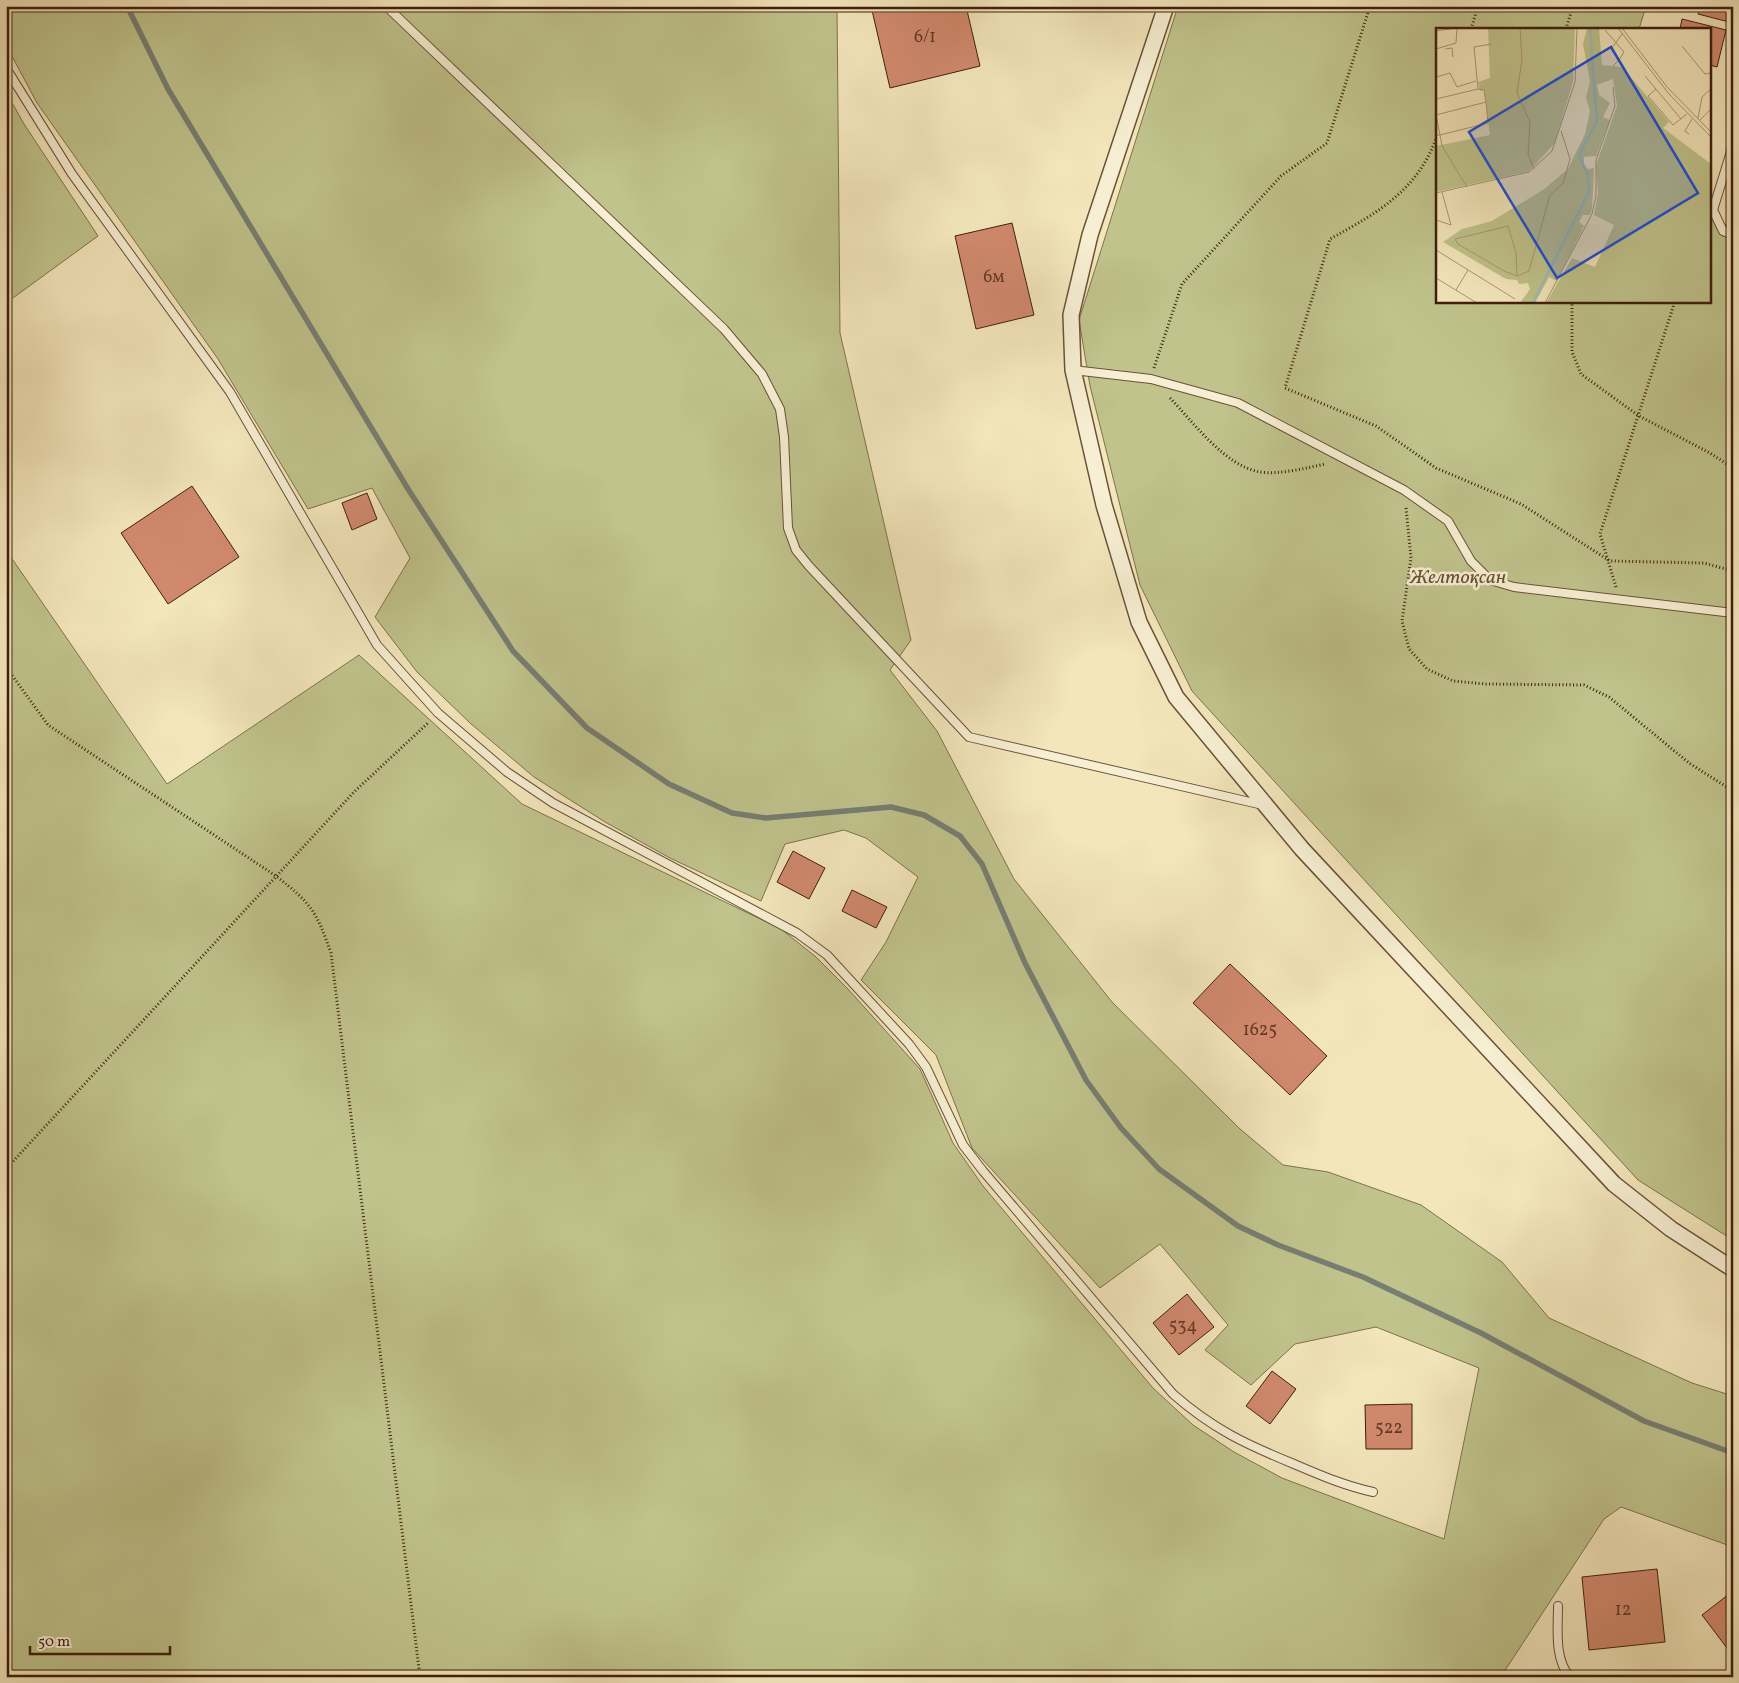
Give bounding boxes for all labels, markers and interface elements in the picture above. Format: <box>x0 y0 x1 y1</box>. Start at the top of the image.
house number: 6/1 <box>914 25 936 50</box>
inset map <box>1436 28 1712 302</box>
house number: 6м <box>983 265 1005 290</box>
park label: Желтоқсан <box>1409 564 1506 592</box>
house number: 1625 <box>1243 1018 1277 1043</box>
house number: 534 <box>1169 1314 1197 1339</box>
house number: 522 <box>1375 1416 1403 1441</box>
house number: 12 <box>1615 1598 1631 1623</box>
scale bar <box>30 1623 170 1655</box>
text: 50 m <box>38 1632 70 1653</box>

